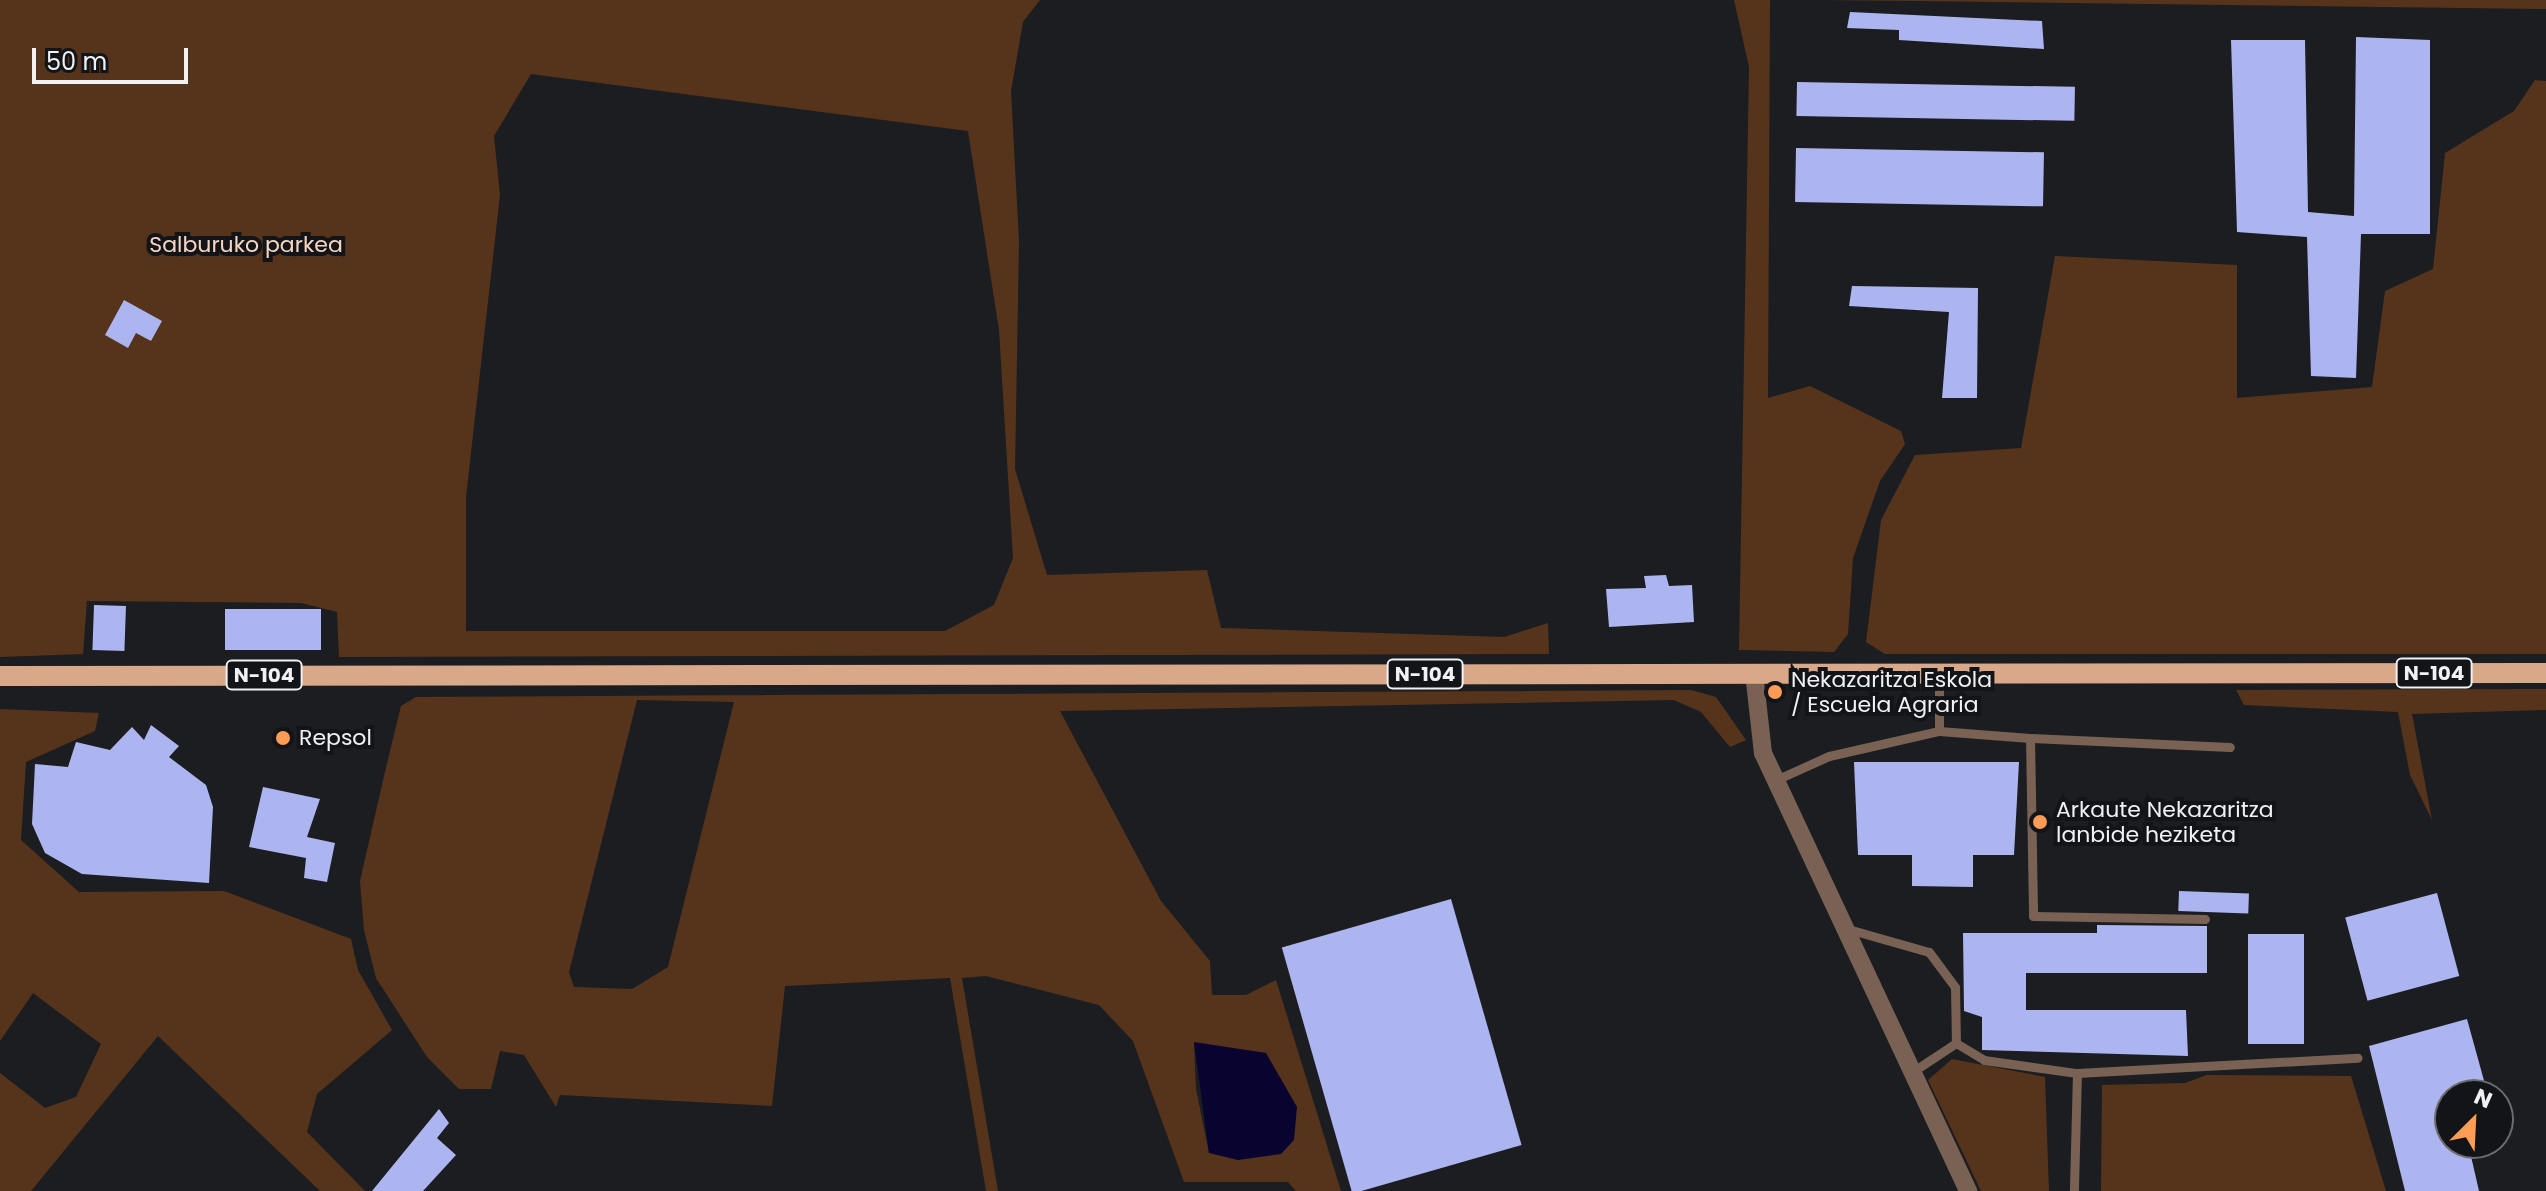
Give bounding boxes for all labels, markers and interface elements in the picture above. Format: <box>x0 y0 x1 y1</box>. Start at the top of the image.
scale bar <box>36 32 192 82</box>
text: 50 m <box>46 45 107 78</box>
park label: Salburuko parkea <box>149 232 343 258</box>
road number: N-104 <box>2394 657 2474 689</box>
road number: N-104 <box>1385 658 1465 690</box>
road number: N-104 <box>224 659 304 691</box>
place label: Nekazaritza Eskola / Escuela Agraria <box>1791 666 1992 718</box>
marker: Nekazaritza Eskola / Escuela Agraria <box>1766 683 1784 701</box>
place label: Repsol <box>299 725 372 751</box>
marker: Repsol <box>274 729 292 747</box>
place label: Arkaute Nekazaritza lanbide heziketa <box>2056 796 2274 848</box>
marker: Arkaute Nekazaritza lanbide heziketa <box>2031 813 2049 831</box>
north arrow <box>2434 1079 2514 1159</box>
text: N <box>2469 1081 2497 1116</box>

